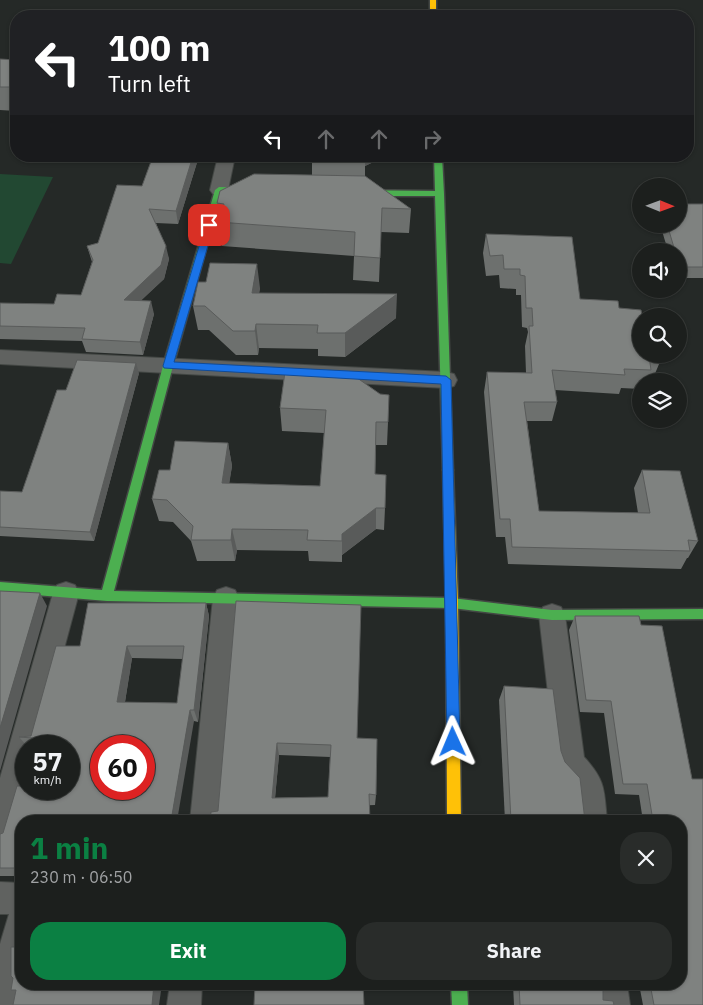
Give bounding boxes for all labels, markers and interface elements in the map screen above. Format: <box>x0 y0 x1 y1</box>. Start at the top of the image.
text: 100 m <box>108 25 211 71</box>
icon: left <box>25 30 90 95</box>
text: Turn left <box>108 69 191 98</box>
icon: left <box>259 125 287 153</box>
icon: ahead <box>312 125 340 153</box>
icon: ahead <box>365 125 393 153</box>
icon: right <box>418 125 446 153</box>
north arrow <box>632 178 688 232</box>
map controls <box>632 178 687 428</box>
pin <box>188 204 230 246</box>
icon: arrive <box>195 211 223 239</box>
button: sound <box>632 243 687 298</box>
button: search <box>632 308 687 363</box>
button: layers <box>632 373 687 428</box>
position arrow <box>426 715 478 767</box>
speed limit sign: 60 <box>90 735 155 800</box>
text: 57 <box>32 745 63 778</box>
text: km/h <box>33 772 62 787</box>
text: 1 min <box>30 828 108 867</box>
button: close <box>620 832 672 884</box>
text: 230 m · 06:50 <box>30 867 132 887</box>
button: Exit <box>30 922 346 980</box>
button: Share <box>356 922 672 980</box>

